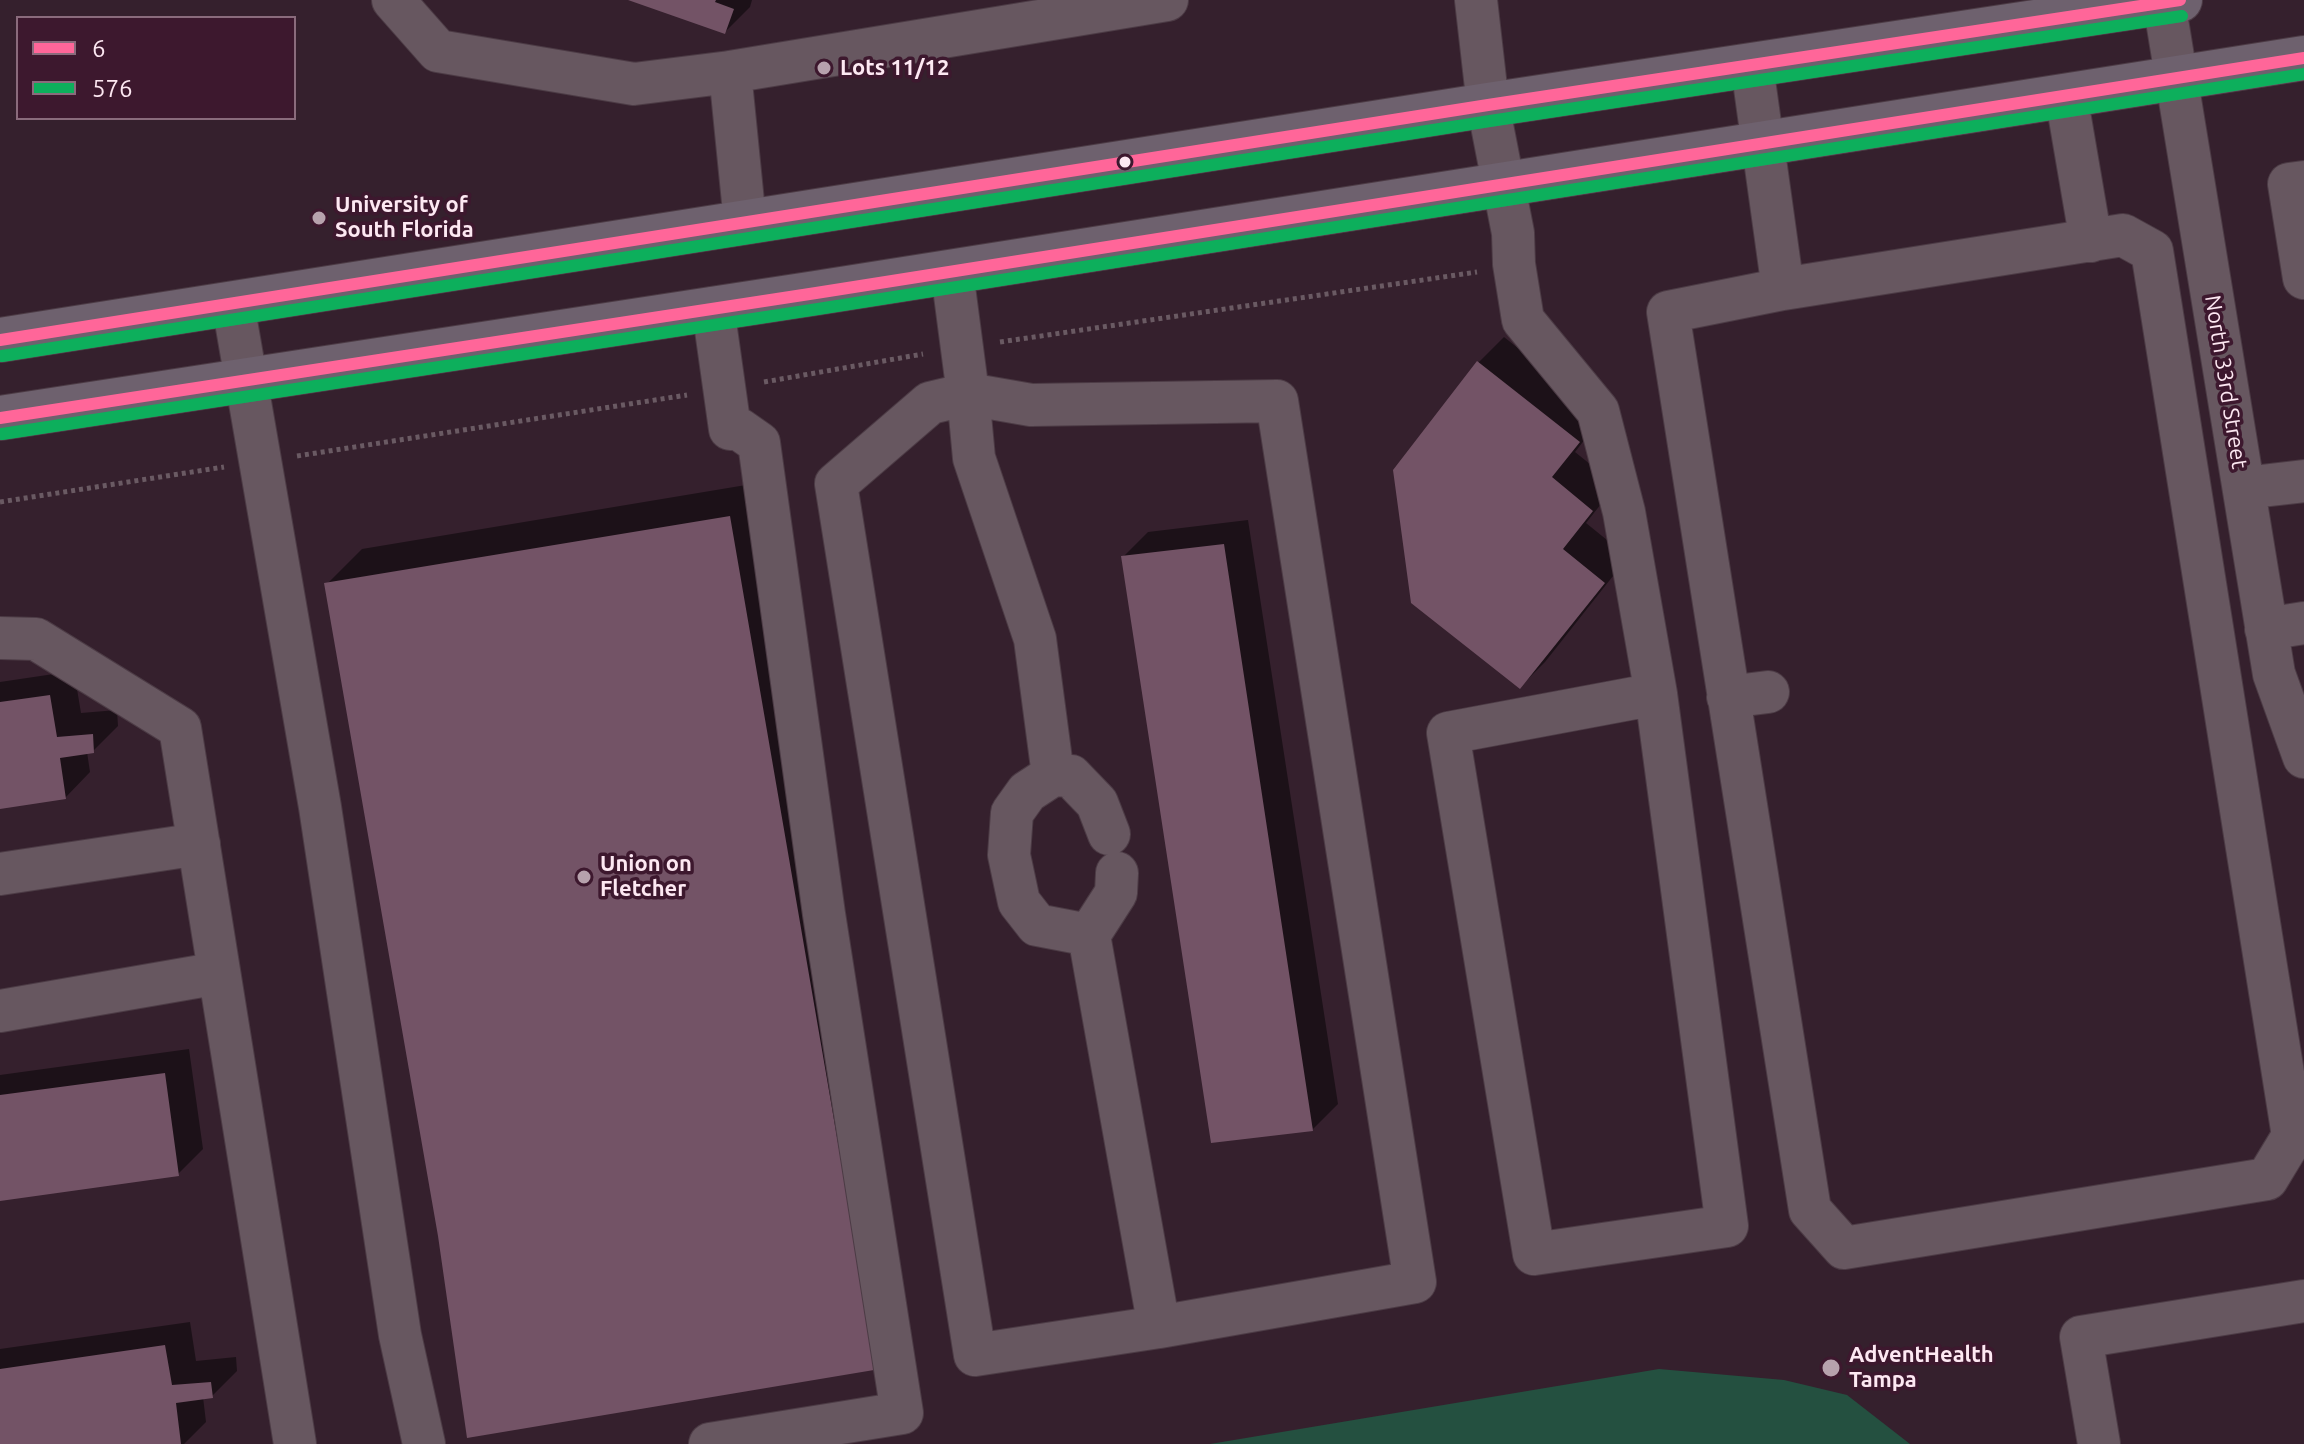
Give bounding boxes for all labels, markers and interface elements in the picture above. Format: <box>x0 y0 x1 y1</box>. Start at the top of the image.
legend <box>16 16 296 120</box>
text: 6 <box>92 35 106 62</box>
place label: Lots 11/12 <box>840 55 949 81</box>
marker: Lots 11/12 <box>815 59 833 77</box>
text: 576 <box>92 75 133 102</box>
unlabelled marker <box>1117 154 1133 170</box>
place label: University of South Florida <box>335 192 474 244</box>
marker: University of South Florida <box>310 209 328 227</box>
street label: North 33rd Street <box>2199 293 2253 471</box>
place label: Union on Fletcher <box>600 851 692 902</box>
marker: Union on Fletcher <box>575 868 593 886</box>
place label: AdventHealth Tampa <box>1849 1342 1994 1394</box>
marker: AdventHealth Tampa <box>1820 1357 1842 1379</box>

